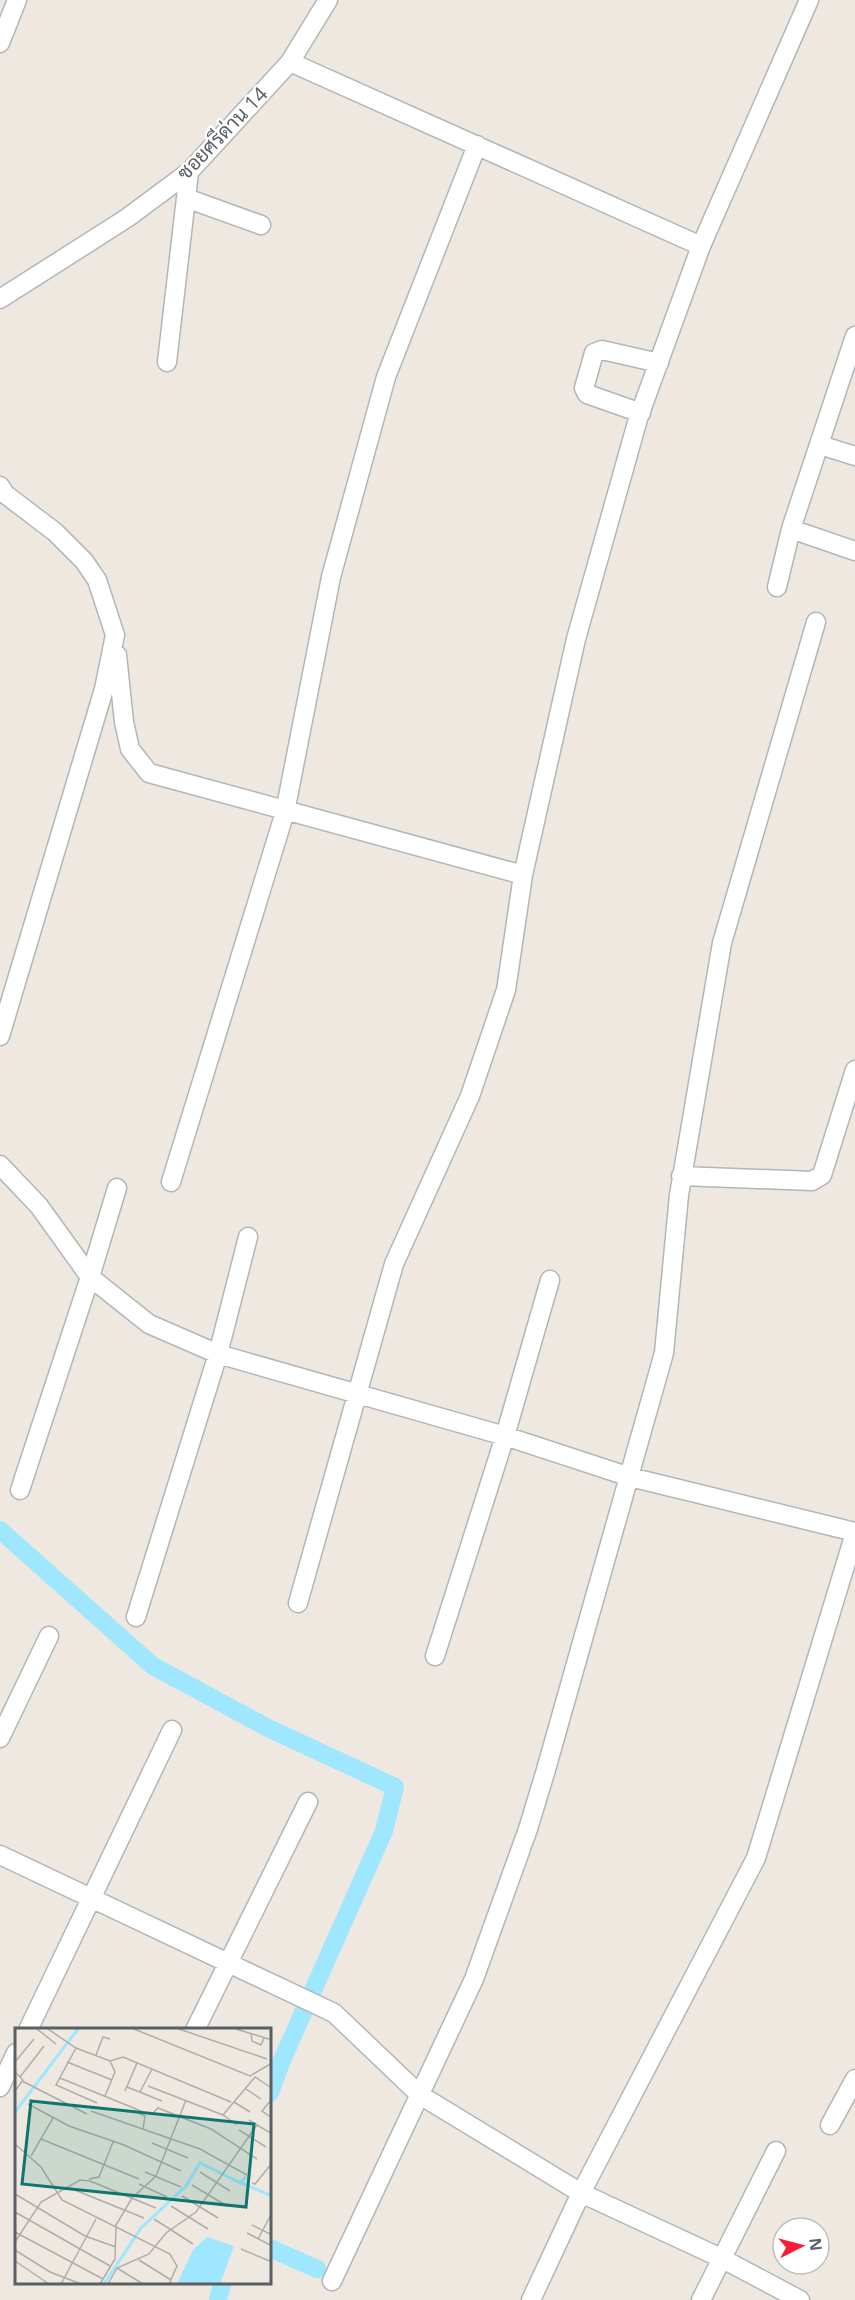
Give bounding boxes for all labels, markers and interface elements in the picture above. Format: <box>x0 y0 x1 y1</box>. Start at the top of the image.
street label: ซอยศรีด่าน 14 <box>171 80 274 185</box>
inset map <box>15 2028 272 2285</box>
north arrow <box>771 2216 831 2276</box>
text: N <box>804 2237 828 2252</box>

